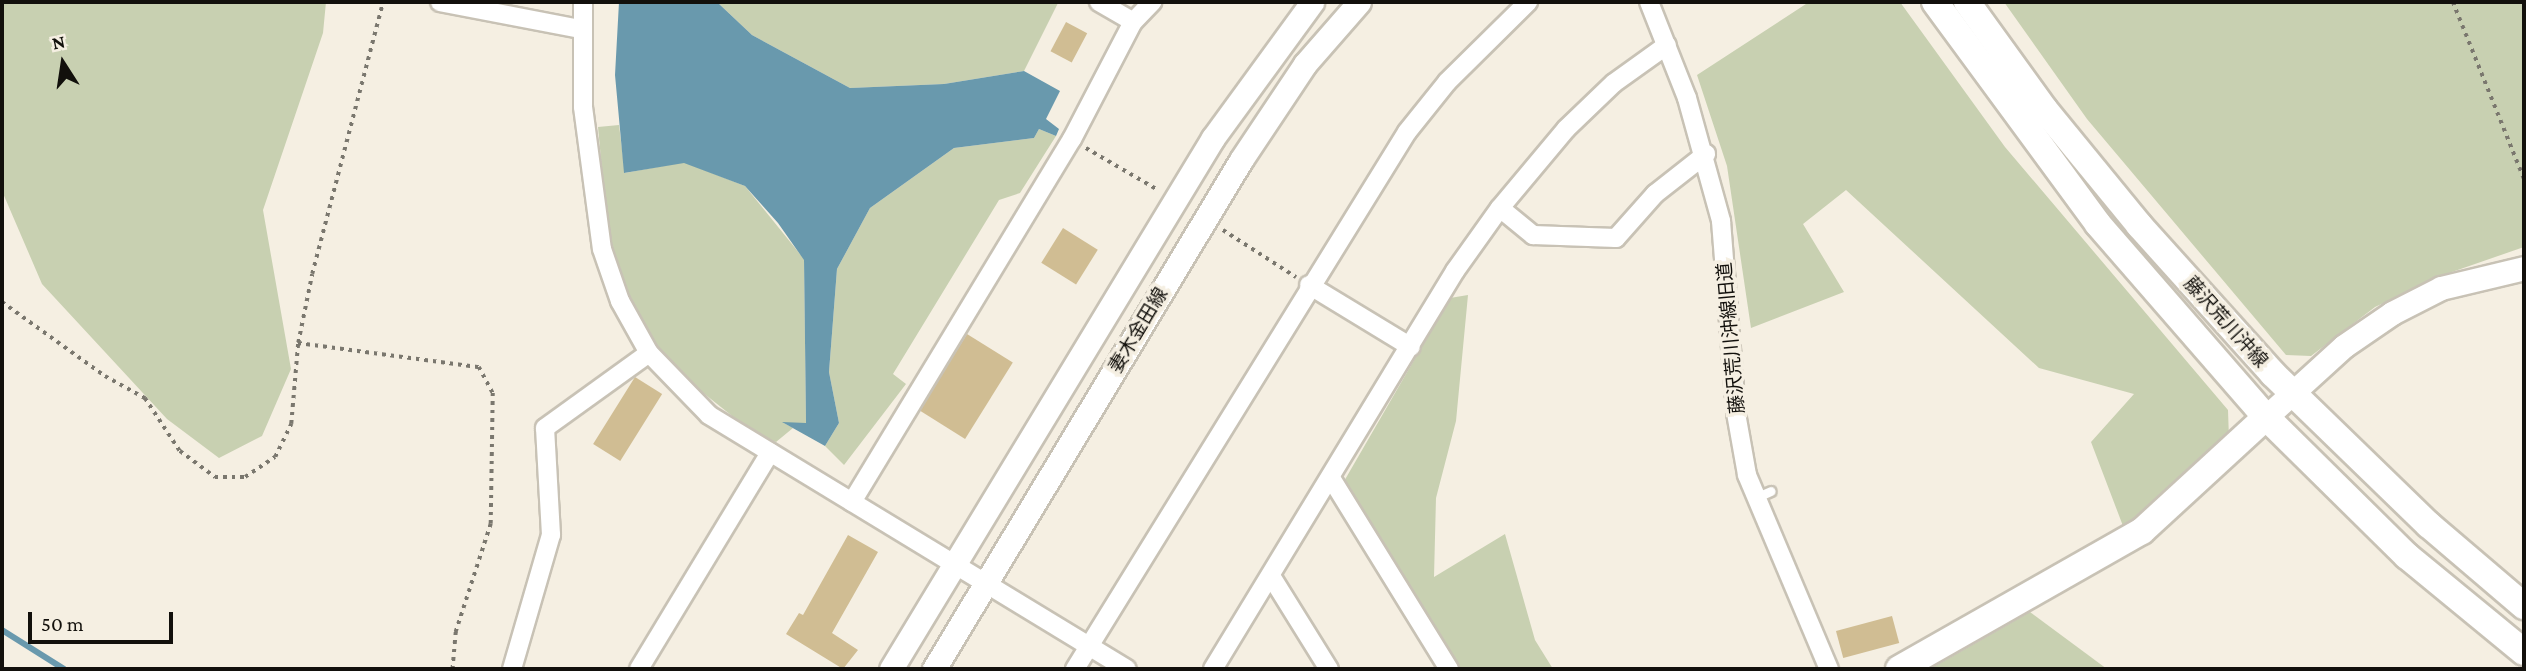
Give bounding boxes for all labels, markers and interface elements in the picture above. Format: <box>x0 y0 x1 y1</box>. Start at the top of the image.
north arrow <box>28 28 98 98</box>
text: N <box>50 30 67 54</box>
street label: 藤沢荒川沖線旧道 <box>1713 261 1749 415</box>
street label: 藤沢荒川沖線 <box>2179 272 2273 372</box>
street label: 妻木金田線 <box>1104 283 1172 377</box>
scale bar <box>32 598 177 642</box>
text: 50 m <box>41 612 84 636</box>

